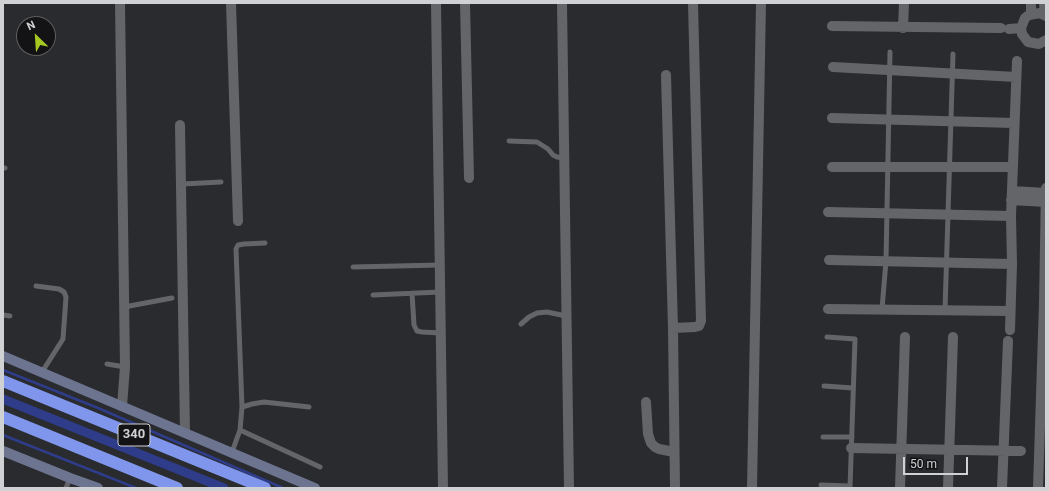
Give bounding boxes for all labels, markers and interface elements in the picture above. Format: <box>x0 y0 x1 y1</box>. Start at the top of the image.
north arrow <box>16 16 56 56</box>
text: N <box>25 18 37 33</box>
road number: 340 <box>118 424 150 446</box>
scale bar <box>905 449 970 475</box>
text: 50 m <box>910 457 937 471</box>

